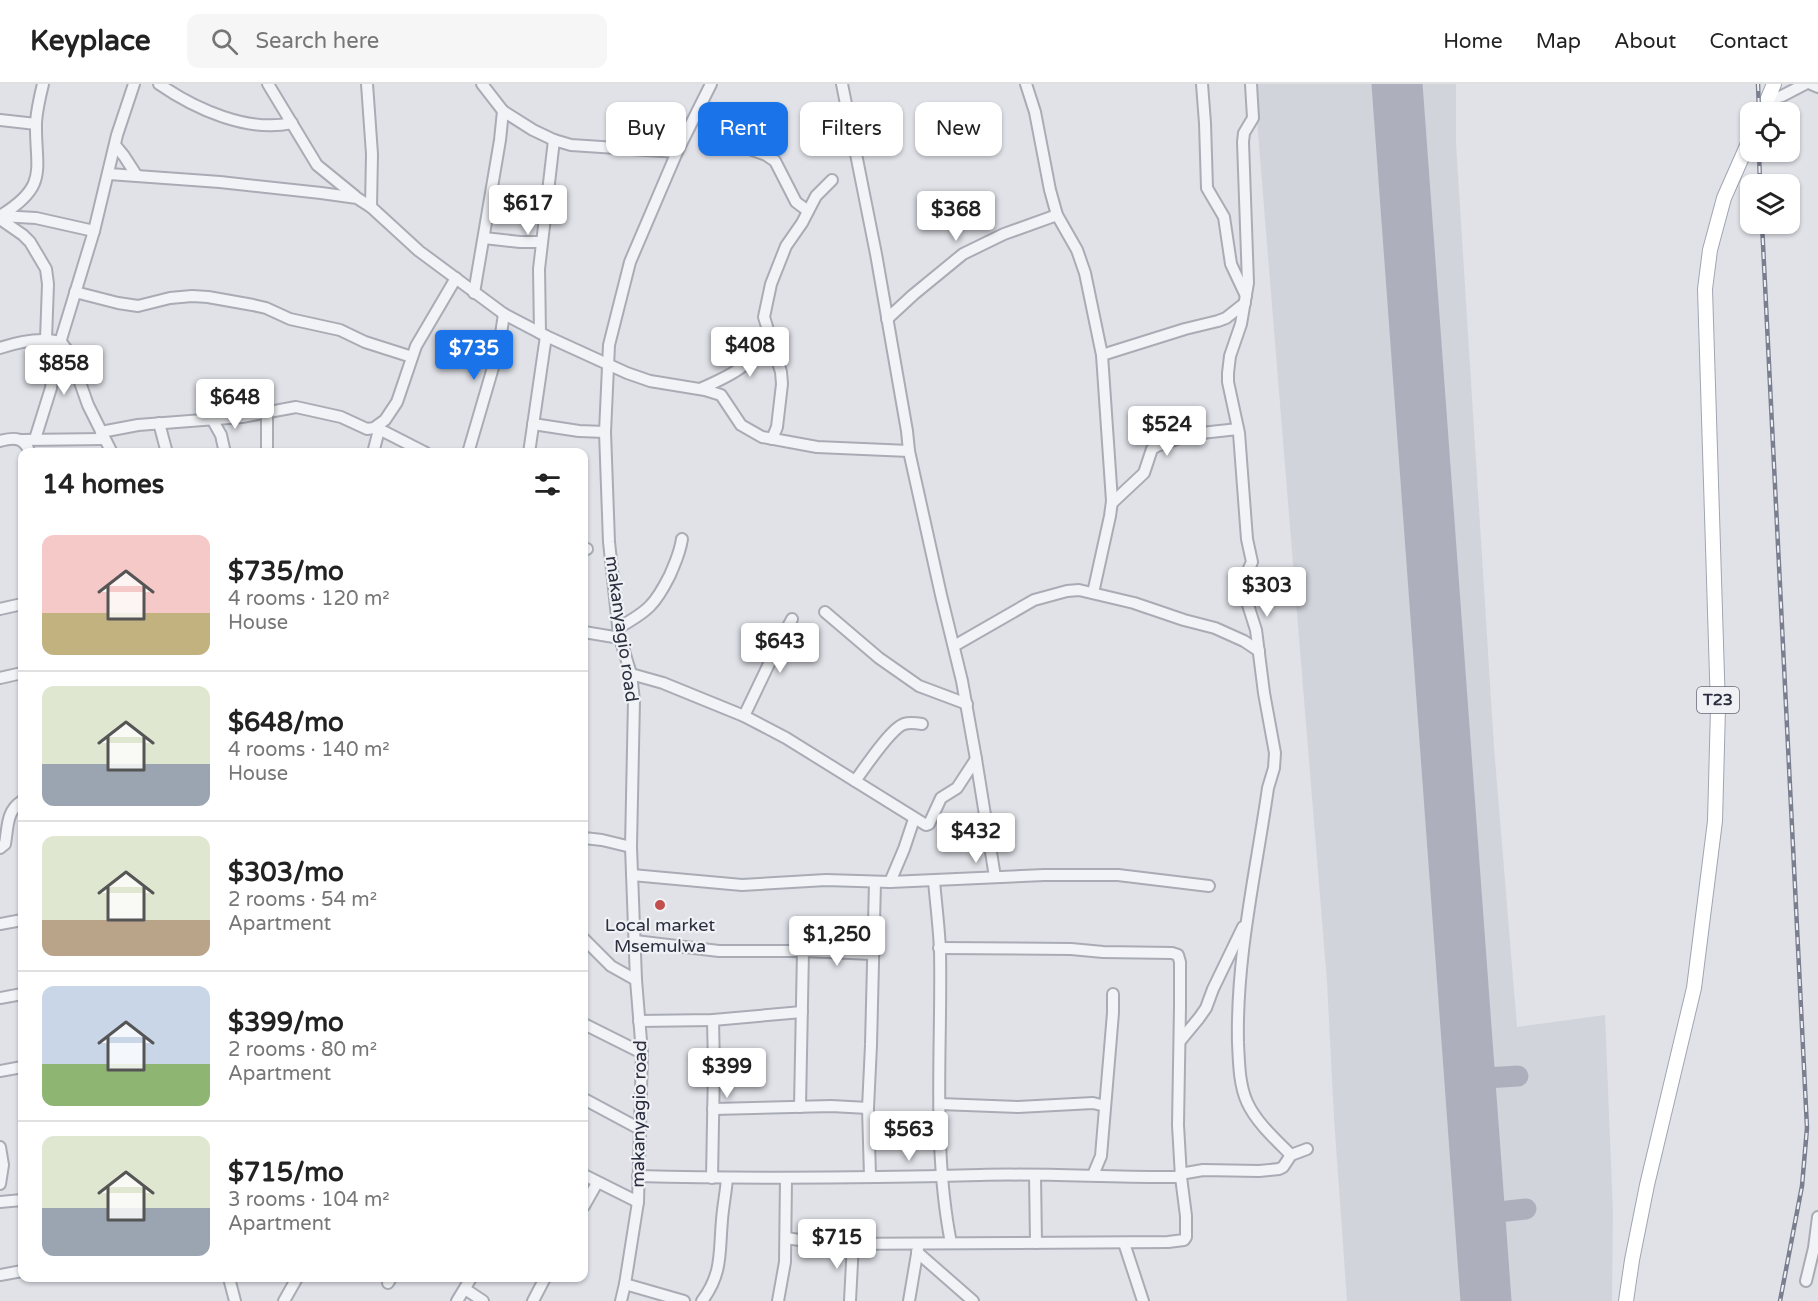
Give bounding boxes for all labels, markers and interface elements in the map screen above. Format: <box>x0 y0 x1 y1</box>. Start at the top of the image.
search box <box>187 14 607 68</box>
text: Keyplace <box>30 24 151 58</box>
icon: search <box>208 25 241 58</box>
text: Search here <box>256 28 379 54</box>
text: Home <box>1443 29 1503 54</box>
text: Map <box>1536 29 1581 54</box>
text: About <box>1614 29 1676 54</box>
text: Contact <box>1709 29 1788 54</box>
chip: Buy <box>606 102 686 156</box>
chip: Rent <box>698 102 788 156</box>
chip: Filters <box>800 102 903 156</box>
chip: New <box>915 102 1002 156</box>
map controls <box>1740 102 1800 234</box>
button: locate <box>1740 102 1800 162</box>
button: layers <box>1740 174 1800 234</box>
pin: $617 <box>492 185 564 236</box>
pin: $368 <box>920 191 992 242</box>
text: $617 <box>503 192 553 216</box>
text: $368 <box>931 198 981 222</box>
pin: $408 <box>714 327 786 378</box>
pin: $735 <box>438 330 510 381</box>
text: $408 <box>725 334 775 358</box>
text: $735 <box>449 337 499 361</box>
pin: $858 <box>28 345 100 396</box>
text: $858 <box>39 352 89 376</box>
pin: $648 <box>199 379 271 430</box>
text: $648 <box>210 386 260 410</box>
pin: $524 <box>1131 406 1203 457</box>
text: $524 <box>1142 413 1192 437</box>
icon: filters <box>531 468 564 501</box>
text: 14 homes <box>42 469 164 500</box>
street label: makanyagio road <box>601 554 643 704</box>
text: $735/mo <box>228 556 344 587</box>
icon: home <box>90 559 162 631</box>
pin: $303 <box>1231 567 1303 618</box>
text: $303 <box>1242 574 1292 598</box>
text: 4 rooms · 120 m² <box>228 587 390 611</box>
text: House <box>228 611 288 635</box>
pin: $643 <box>744 623 816 674</box>
text: $643 <box>755 630 805 654</box>
road number: T23 <box>1697 687 1739 713</box>
text: $648/mo <box>228 707 344 738</box>
icon: home <box>90 710 162 782</box>
text: 4 rooms · 140 m² <box>228 738 390 762</box>
text: House <box>228 762 288 786</box>
pin: $432 <box>940 813 1012 864</box>
text: $432 <box>951 820 1001 844</box>
text: $303/mo <box>228 857 344 888</box>
icon: home <box>90 860 162 932</box>
text: 2 rooms · 54 m² <box>228 888 377 912</box>
marker: Local market Msemulwa <box>653 898 667 912</box>
text: Apartment <box>228 912 331 936</box>
place label: Local market Msemulwa <box>605 914 715 957</box>
pin: $1,250 <box>788 916 886 967</box>
text: $1,250 <box>803 923 871 947</box>
text: $399/mo <box>228 1007 344 1038</box>
icon: home <box>90 1010 162 1082</box>
text: 2 rooms · 80 m² <box>228 1038 377 1062</box>
street label: makanyagio road <box>627 1040 651 1188</box>
pin: $399 <box>691 1048 763 1099</box>
text: $399 <box>702 1055 752 1079</box>
text: Apartment <box>228 1062 331 1086</box>
pin: $563 <box>873 1111 945 1162</box>
text: $563 <box>884 1118 934 1142</box>
text: $715/mo <box>228 1157 344 1188</box>
icon: home <box>90 1160 162 1232</box>
text: 3 rooms · 104 m² <box>228 1188 390 1212</box>
text: Apartment <box>228 1212 331 1236</box>
pin: $715 <box>801 1219 873 1270</box>
text: $715 <box>812 1226 862 1250</box>

